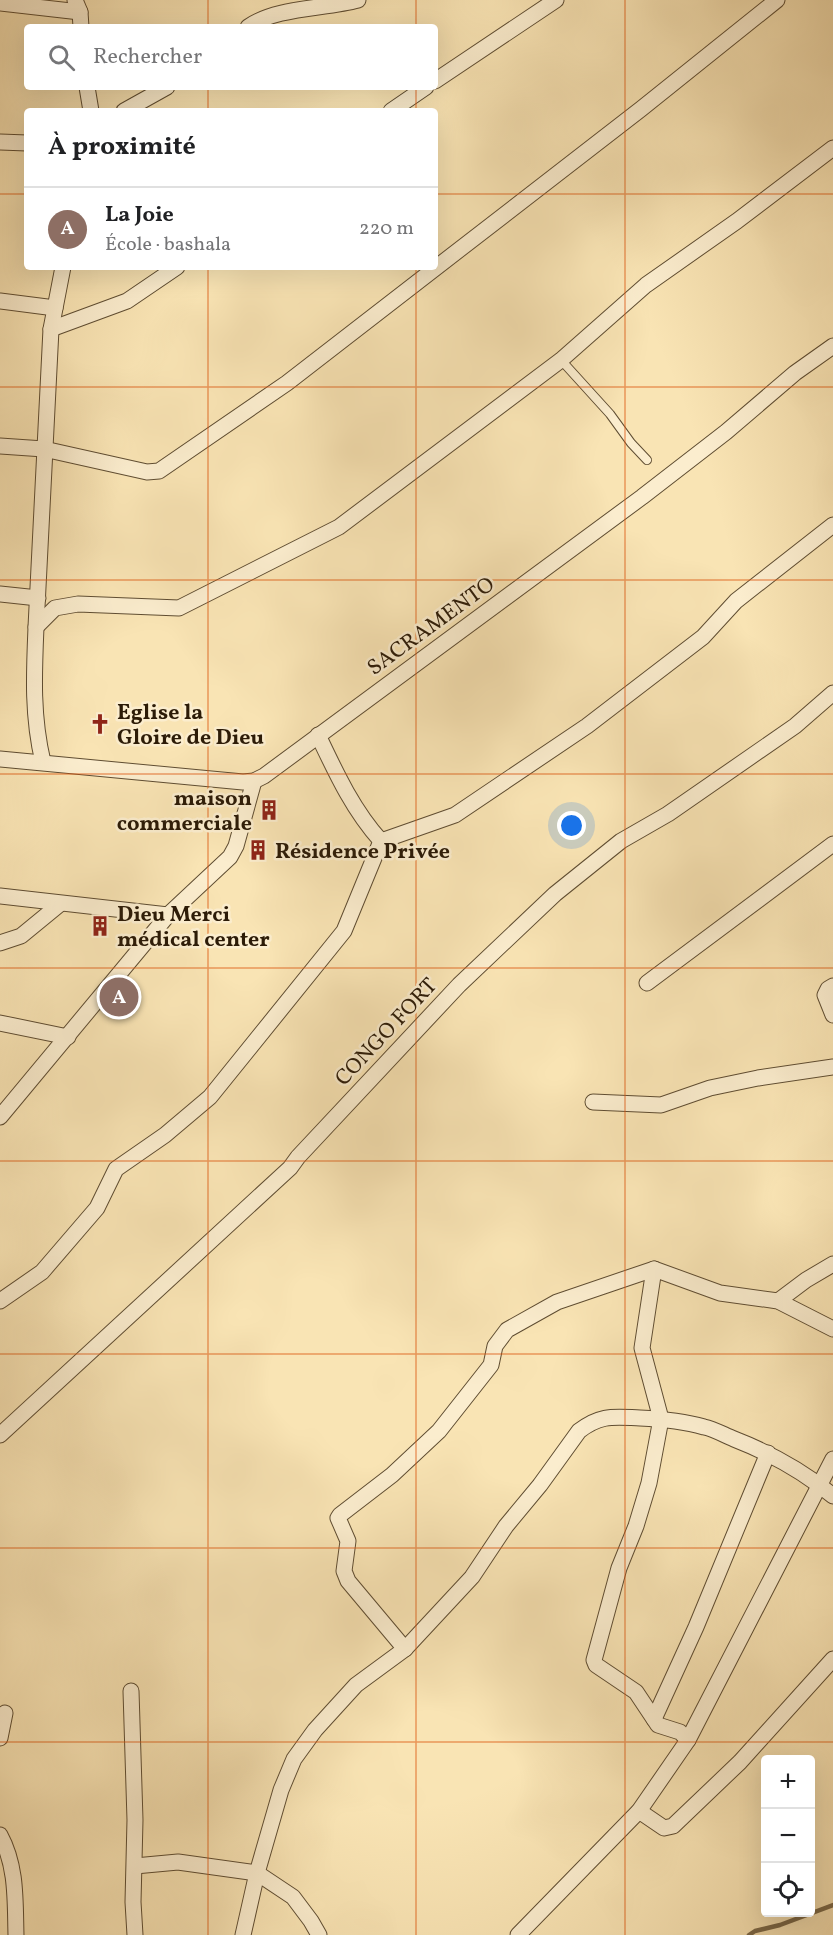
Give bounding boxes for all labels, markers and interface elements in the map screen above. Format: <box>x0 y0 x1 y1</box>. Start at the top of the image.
search box <box>24 24 438 90</box>
icon: search <box>45 41 78 74</box>
text: Rechercher <box>93 42 202 73</box>
text: À proximité <box>48 129 196 165</box>
text: La Joie <box>105 200 174 231</box>
text: A <box>60 215 75 243</box>
text: 220 m <box>359 215 414 243</box>
text: École · bashala <box>105 231 231 259</box>
street label: SACRAMENTO <box>361 570 502 684</box>
place label: Eglise la Gloire de Dieu <box>117 698 264 754</box>
church icon: Eglise la Gloire de Dieu <box>88 712 112 736</box>
place label: maison commerciale <box>117 784 252 840</box>
building icon: maison commerciale <box>257 798 281 822</box>
your location <box>557 811 586 840</box>
place label: Résidence Privée <box>275 837 450 868</box>
building icon: Résidence Privée <box>246 838 270 862</box>
place label: Dieu Merci médical center <box>117 900 270 956</box>
building icon: Dieu Merci médical center <box>88 914 112 938</box>
street label: CONGO FORT <box>329 972 445 1094</box>
pin: A <box>100 974 138 1020</box>
map controls <box>761 1755 815 1917</box>
button: + <box>761 1755 815 1809</box>
button: − <box>761 1809 815 1863</box>
button: locate <box>761 1863 815 1917</box>

